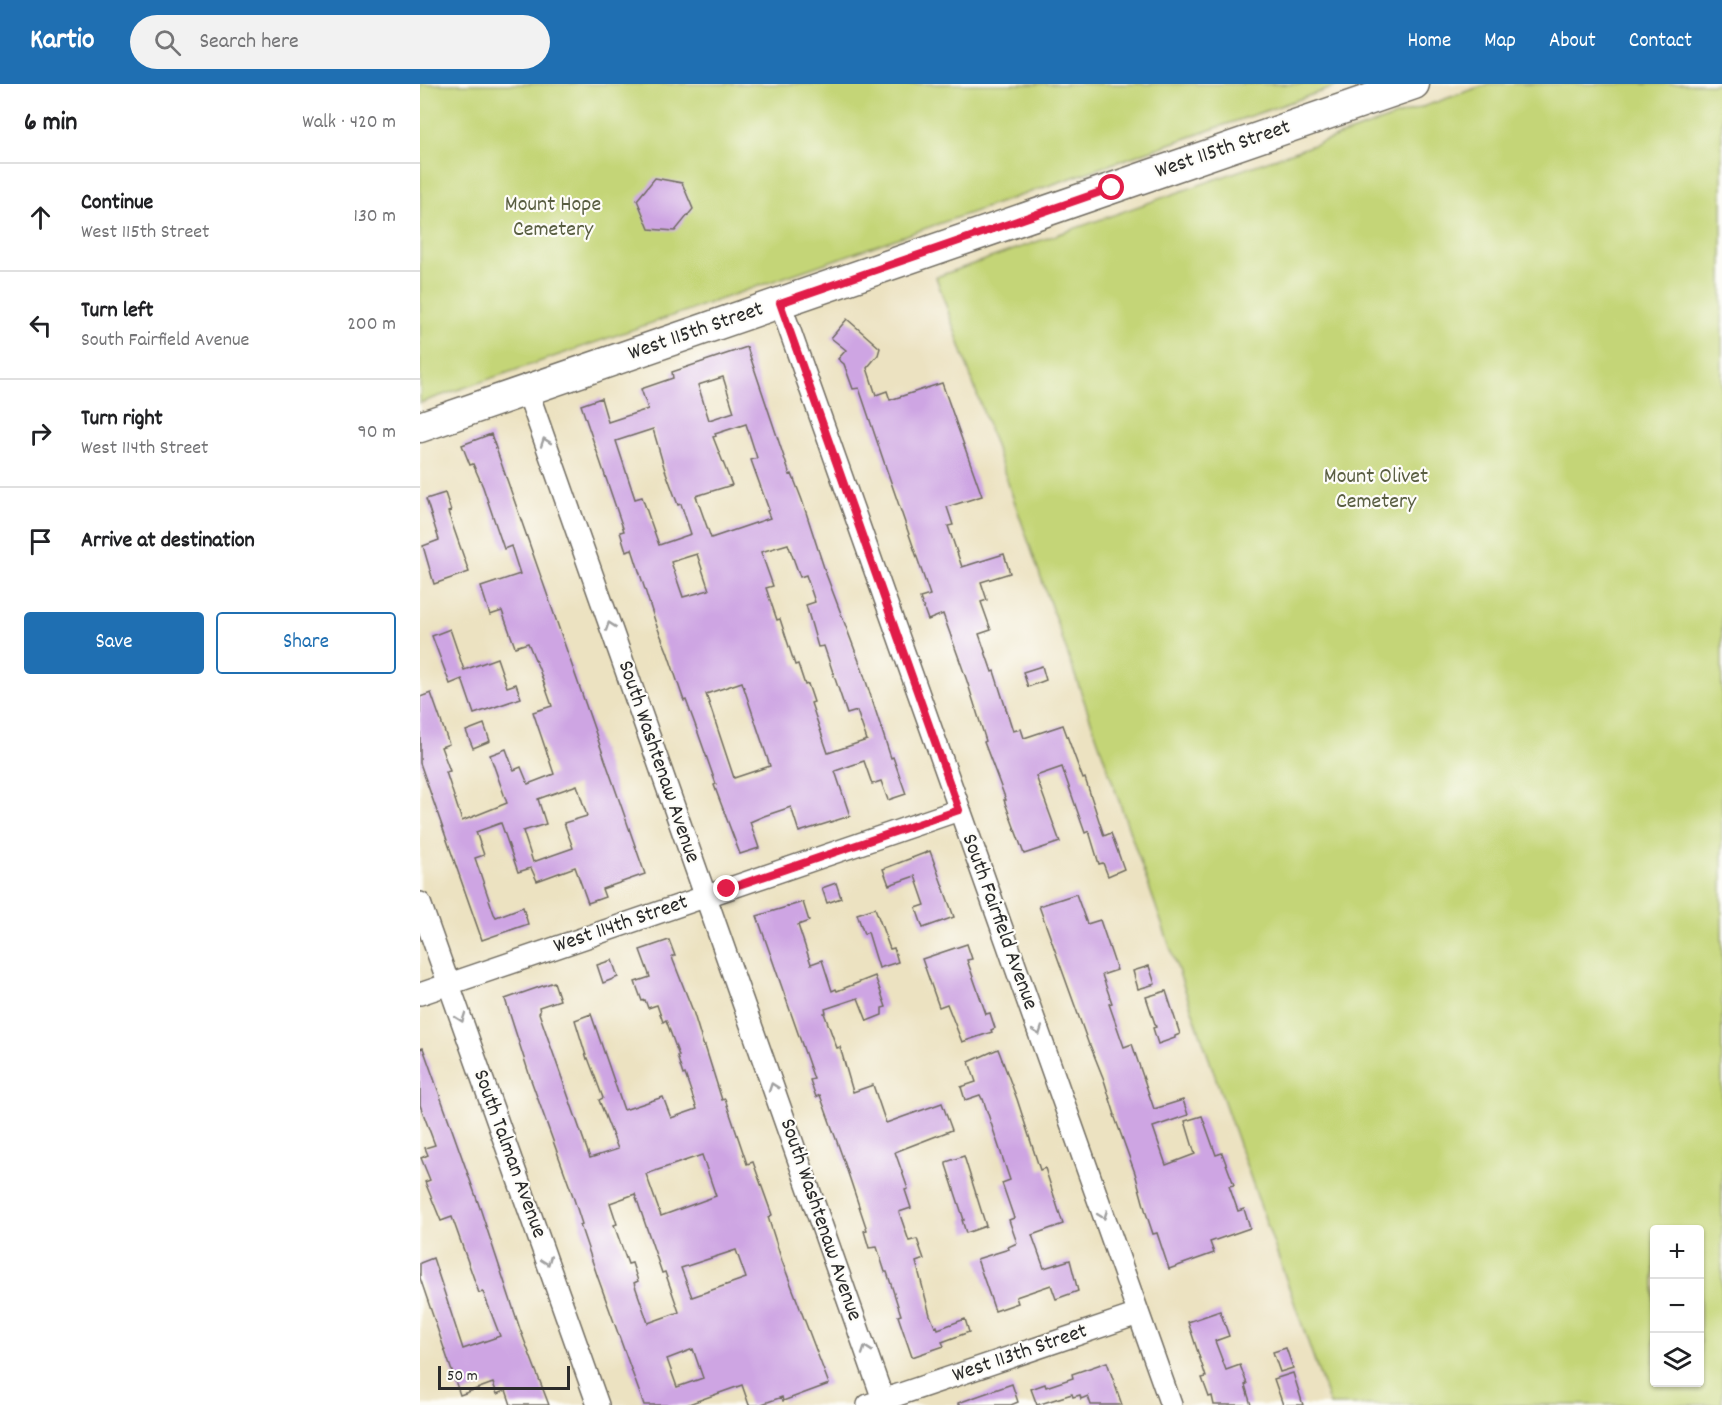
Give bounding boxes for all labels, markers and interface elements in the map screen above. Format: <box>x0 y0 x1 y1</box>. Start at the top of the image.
search box <box>130 15 550 69</box>
text: Kartio <box>30 22 94 62</box>
icon: search <box>151 26 184 59</box>
text: Search here <box>199 27 299 58</box>
text: Home <box>1407 27 1451 57</box>
text: Map <box>1484 27 1516 57</box>
text: About <box>1549 27 1596 57</box>
text: Contact <box>1629 27 1692 57</box>
text: 6 min <box>24 105 77 142</box>
text: Walk · 420 m <box>302 109 396 137</box>
street label: West 115th Street <box>1151 112 1295 188</box>
route start <box>1098 174 1124 200</box>
text: Continue <box>81 188 153 219</box>
park label: Mount Hope Cemetery <box>505 190 601 246</box>
icon: ahead <box>24 201 57 234</box>
text: 130 m <box>354 203 396 231</box>
text: West 115th Street <box>81 219 209 247</box>
street label: West 115th Street <box>624 294 768 370</box>
text: Turn left <box>81 296 153 327</box>
icon: left <box>24 309 57 342</box>
text: 200 m <box>347 311 396 339</box>
text: South Fairfield Avenue <box>81 327 249 355</box>
text: Turn right <box>81 404 163 435</box>
icon: right <box>24 417 57 450</box>
text: 90 m <box>358 419 396 447</box>
text: West 114th Street <box>81 435 208 463</box>
one-way arrow <box>540 437 553 448</box>
park label: Mount Olivet Cemetery <box>1324 462 1428 518</box>
icon: arrive <box>24 525 57 558</box>
text: Arrive at destination <box>81 526 255 557</box>
button: Save <box>24 612 204 674</box>
button: Share <box>216 612 396 674</box>
one-way arrow <box>605 621 618 631</box>
street label: South Washtenaw Avenue <box>609 657 707 867</box>
street label: South Fairfield Avenue <box>953 830 1045 1014</box>
route end <box>713 875 739 901</box>
street label: West 114th Street <box>550 888 692 962</box>
one-way arrow <box>453 1012 466 1023</box>
one-way arrow <box>1030 1025 1043 1036</box>
street label: South Talman Avenue <box>464 1065 554 1243</box>
one-way arrow <box>767 1082 780 1093</box>
street label: South Washtenaw Avenue <box>771 1115 869 1325</box>
one-way arrow <box>1095 1209 1108 1220</box>
map controls <box>1650 1225 1704 1387</box>
button: + <box>1650 1225 1704 1279</box>
one-way arrow <box>539 1255 552 1266</box>
button: − <box>1650 1279 1704 1333</box>
street label: West 113th Street <box>948 1316 1092 1392</box>
button: layers <box>1650 1333 1704 1387</box>
one-way arrow <box>860 1345 873 1356</box>
scale bar <box>438 1363 570 1390</box>
text: 50 m <box>447 1365 478 1388</box>

